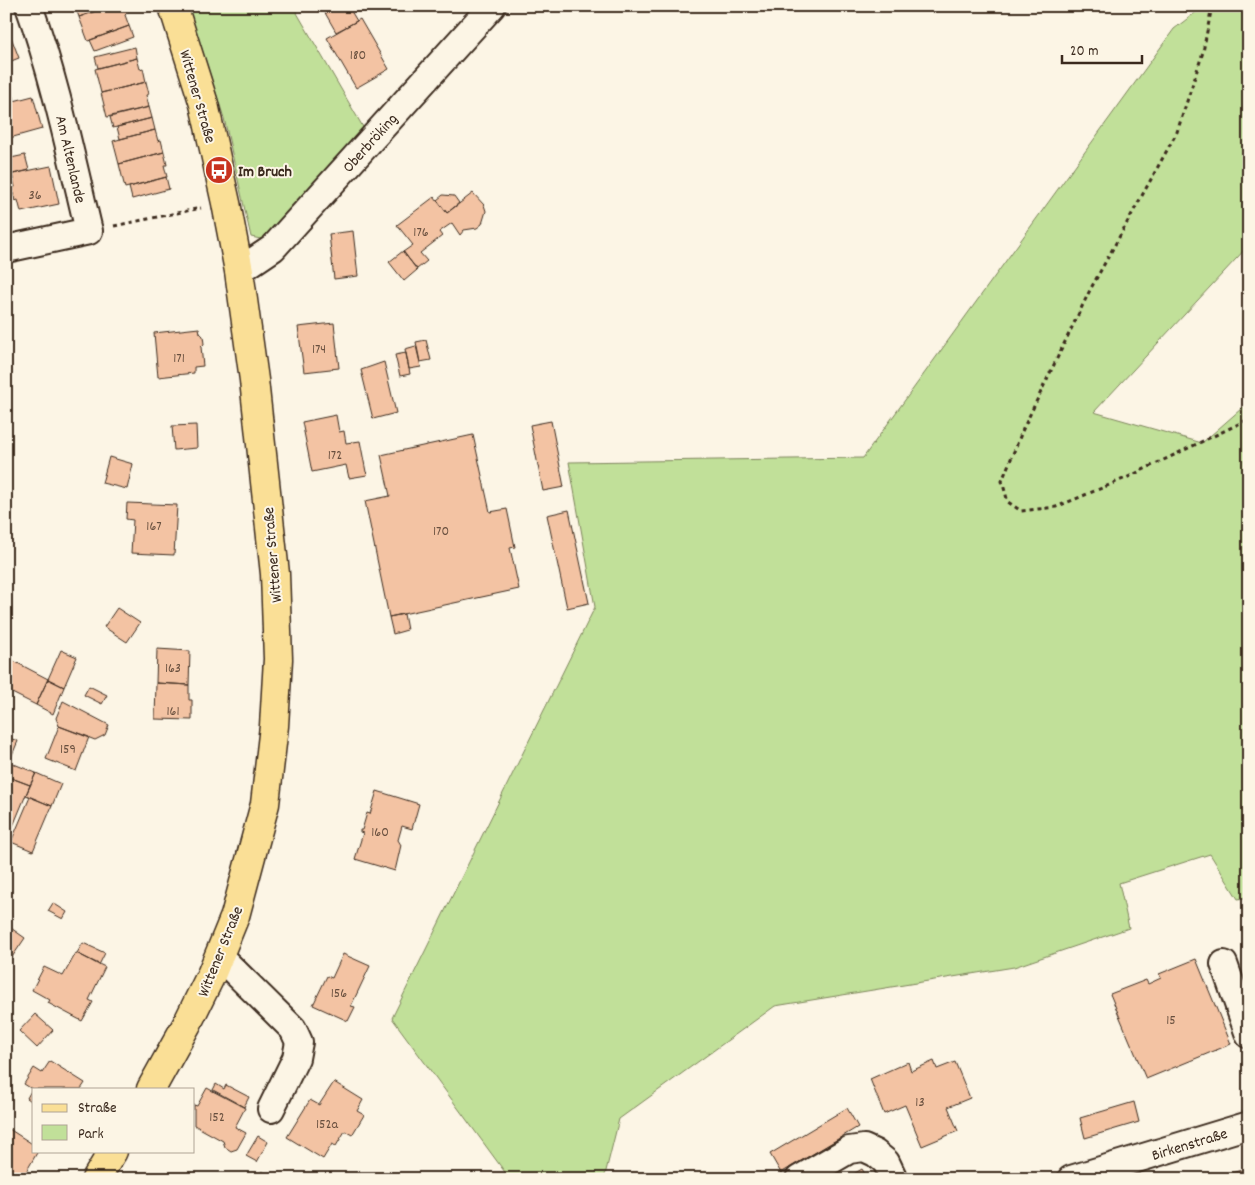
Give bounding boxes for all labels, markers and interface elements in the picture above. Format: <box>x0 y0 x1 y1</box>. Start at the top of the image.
scale bar <box>1062 32 1142 64</box>
text: 20 m <box>1070 41 1098 63</box>
house number: 180 <box>350 46 366 66</box>
street label: Wittener Straße <box>172 47 221 146</box>
street label: Oberbröking <box>338 109 404 178</box>
street label: Am Altenlande <box>48 113 91 206</box>
bus stop icon: Im Bruch <box>204 155 234 185</box>
place label: Im Bruch <box>238 161 292 184</box>
house number: 36 <box>28 186 42 206</box>
house number: 176 <box>413 223 429 243</box>
house number: 174 <box>312 340 326 360</box>
house number: 171 <box>173 349 185 369</box>
house number: 172 <box>328 446 342 466</box>
street label: Wittener Straße <box>258 506 289 604</box>
house number: 167 <box>146 517 162 537</box>
house number: 170 <box>433 522 449 542</box>
house number: 163 <box>165 659 181 679</box>
house number: 161 <box>167 702 180 722</box>
house number: 159 <box>60 740 76 760</box>
house number: 160 <box>371 823 389 843</box>
street label: Wittener Straße <box>193 903 250 1001</box>
house number: 156 <box>331 984 347 1004</box>
house number: 15 <box>1166 1011 1176 1031</box>
legend <box>32 1088 195 1152</box>
house number: 13 <box>915 1093 925 1113</box>
text: Straße <box>78 1098 117 1120</box>
house number: 152 <box>209 1108 225 1128</box>
house number: 152a <box>316 1115 339 1135</box>
street label: Birkenstraße <box>1149 1123 1230 1168</box>
text: Park <box>78 1124 104 1146</box>

